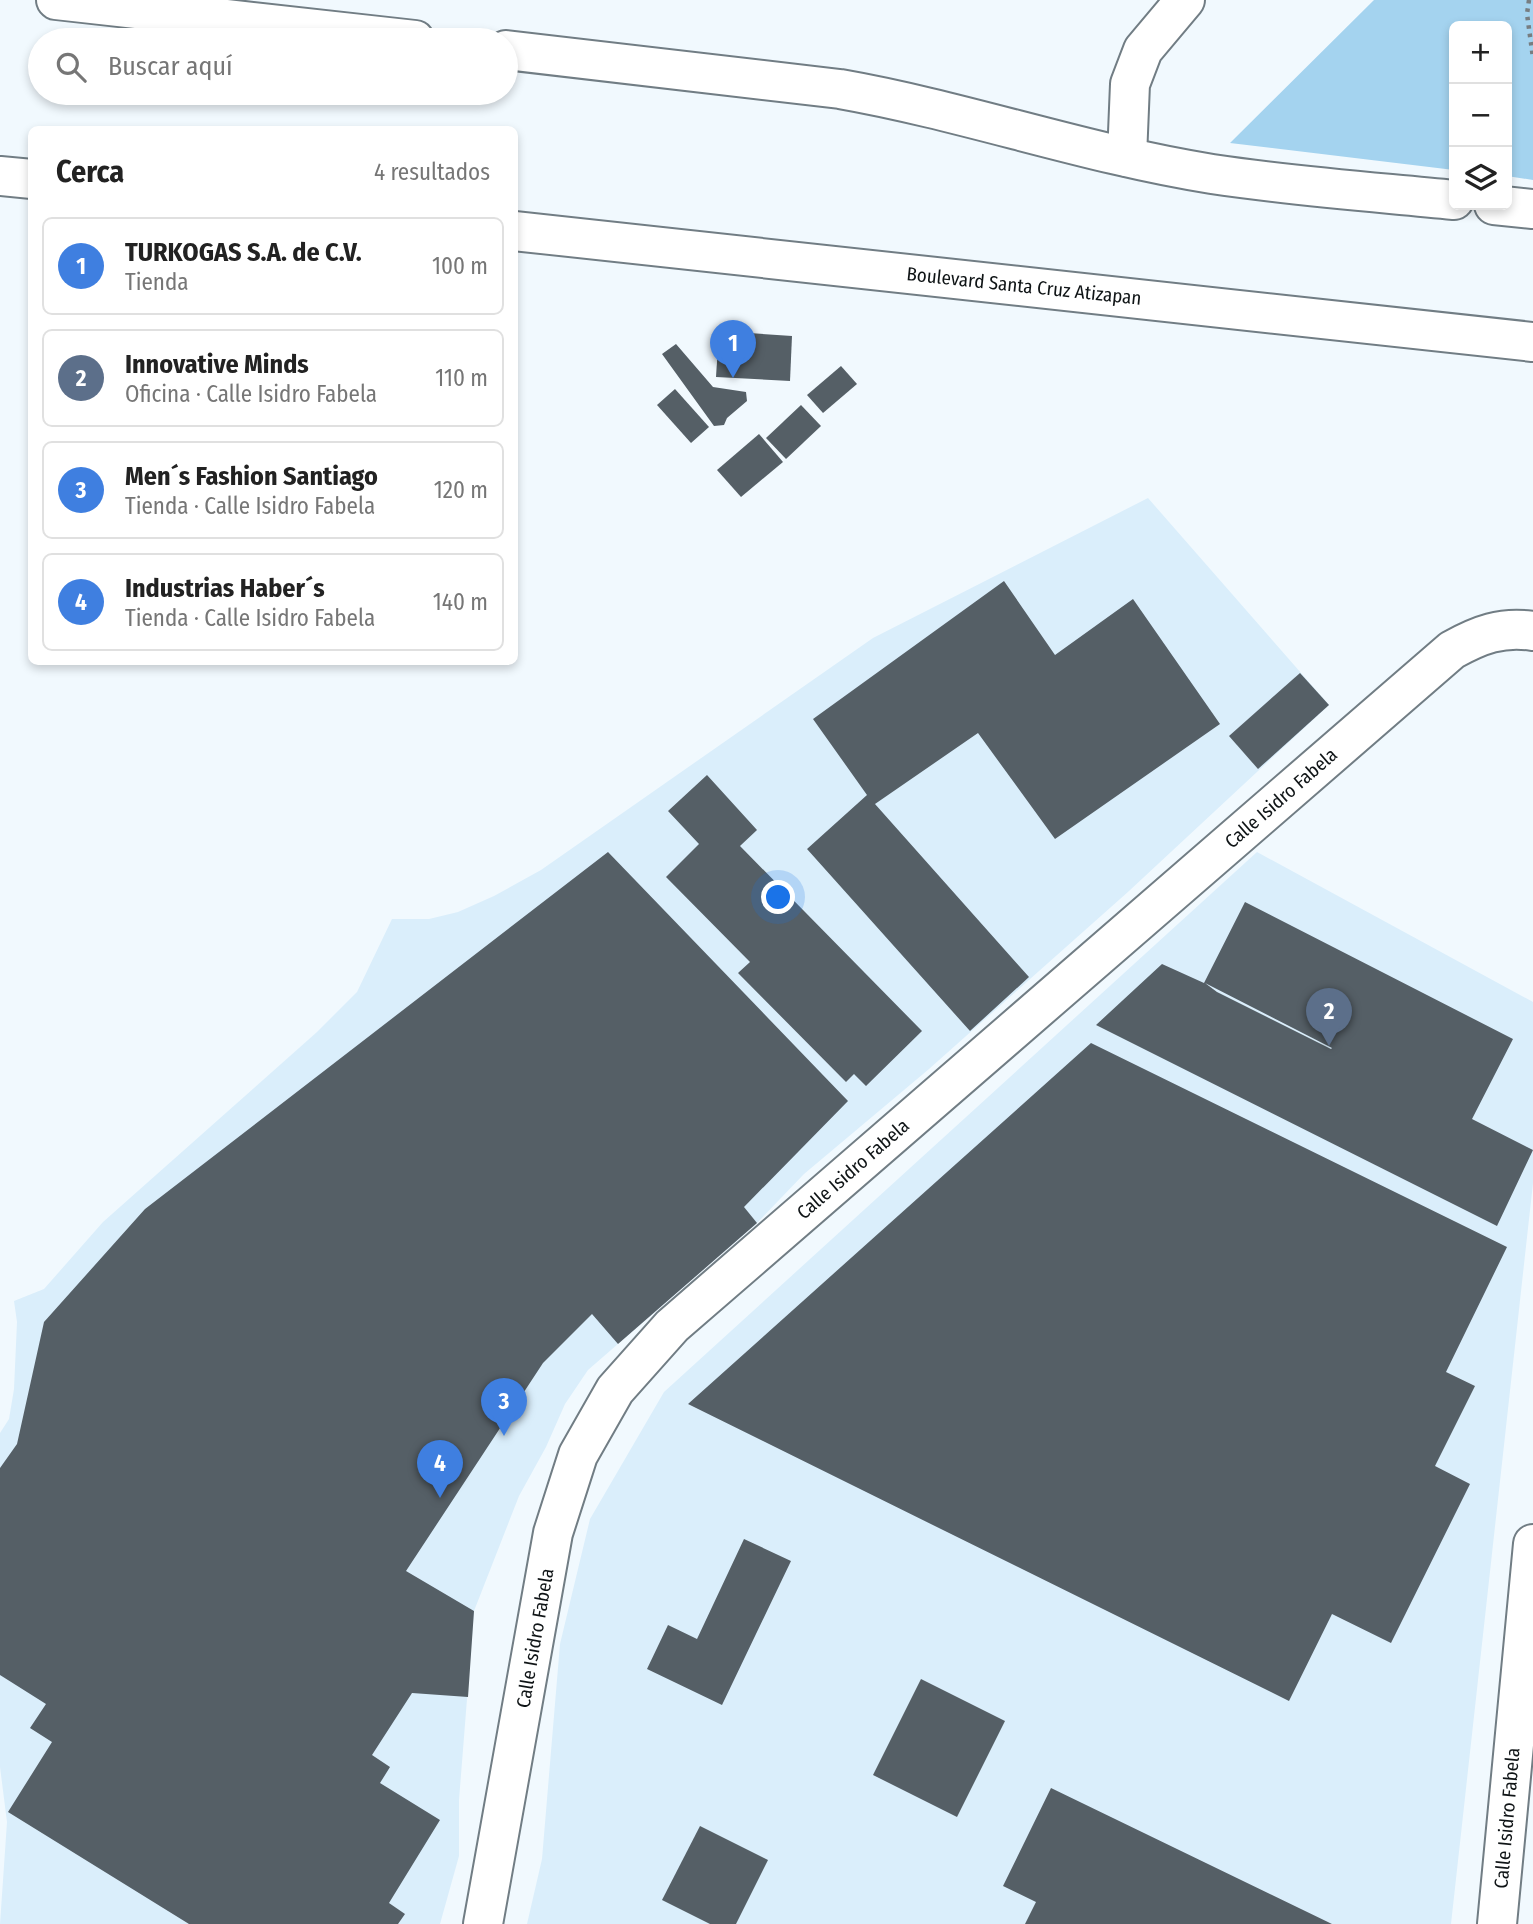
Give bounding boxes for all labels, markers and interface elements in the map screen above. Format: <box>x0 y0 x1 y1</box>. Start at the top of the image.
map controls <box>1449 21 1512 210</box>
button: + <box>1449 21 1512 84</box>
search box <box>28 28 518 105</box>
icon: search <box>52 48 90 86</box>
text: Buscar aquí <box>108 51 233 82</box>
button: − <box>1449 84 1512 147</box>
button: layers <box>1449 147 1512 210</box>
text: Cerca <box>56 154 124 190</box>
text: 4 resultados <box>374 158 490 186</box>
text: TURKOGAS S.A. de C.V. <box>125 237 362 268</box>
text: 1 <box>76 252 86 280</box>
text: 100 m <box>432 252 488 280</box>
street label: Boulevard Santa Cruz Atizapan <box>905 262 1143 310</box>
text: Tienda <box>125 268 189 296</box>
pin: 1 <box>710 320 756 378</box>
text: Innovative Minds <box>125 349 309 380</box>
text: 2 <box>76 364 86 392</box>
text: 110 m <box>435 364 488 392</box>
text: Oficina · Calle Isidro Fabela <box>125 380 377 408</box>
text: Men´s Fashion Santiago <box>125 461 378 492</box>
text: 3 <box>76 476 86 504</box>
text: 120 m <box>434 476 488 504</box>
text: Tienda · Calle Isidro Fabela <box>125 492 375 520</box>
text: Industrias Haber´s <box>125 573 325 604</box>
text: 4 <box>75 588 87 616</box>
text: 140 m <box>433 588 488 616</box>
text: Tienda · Calle Isidro Fabela <box>125 604 375 632</box>
street label: Calle Isidro Fabela <box>1220 743 1342 853</box>
your location <box>761 880 795 914</box>
pin: 2 <box>1306 988 1352 1046</box>
street label: Calle Isidro Fabela <box>792 1114 914 1224</box>
pin: 3 <box>481 1378 527 1436</box>
pin: 4 <box>417 1440 463 1498</box>
street label: Calle Isidro Fabela <box>511 1566 559 1710</box>
street label: Calle Isidro Fabela <box>1489 1747 1525 1889</box>

